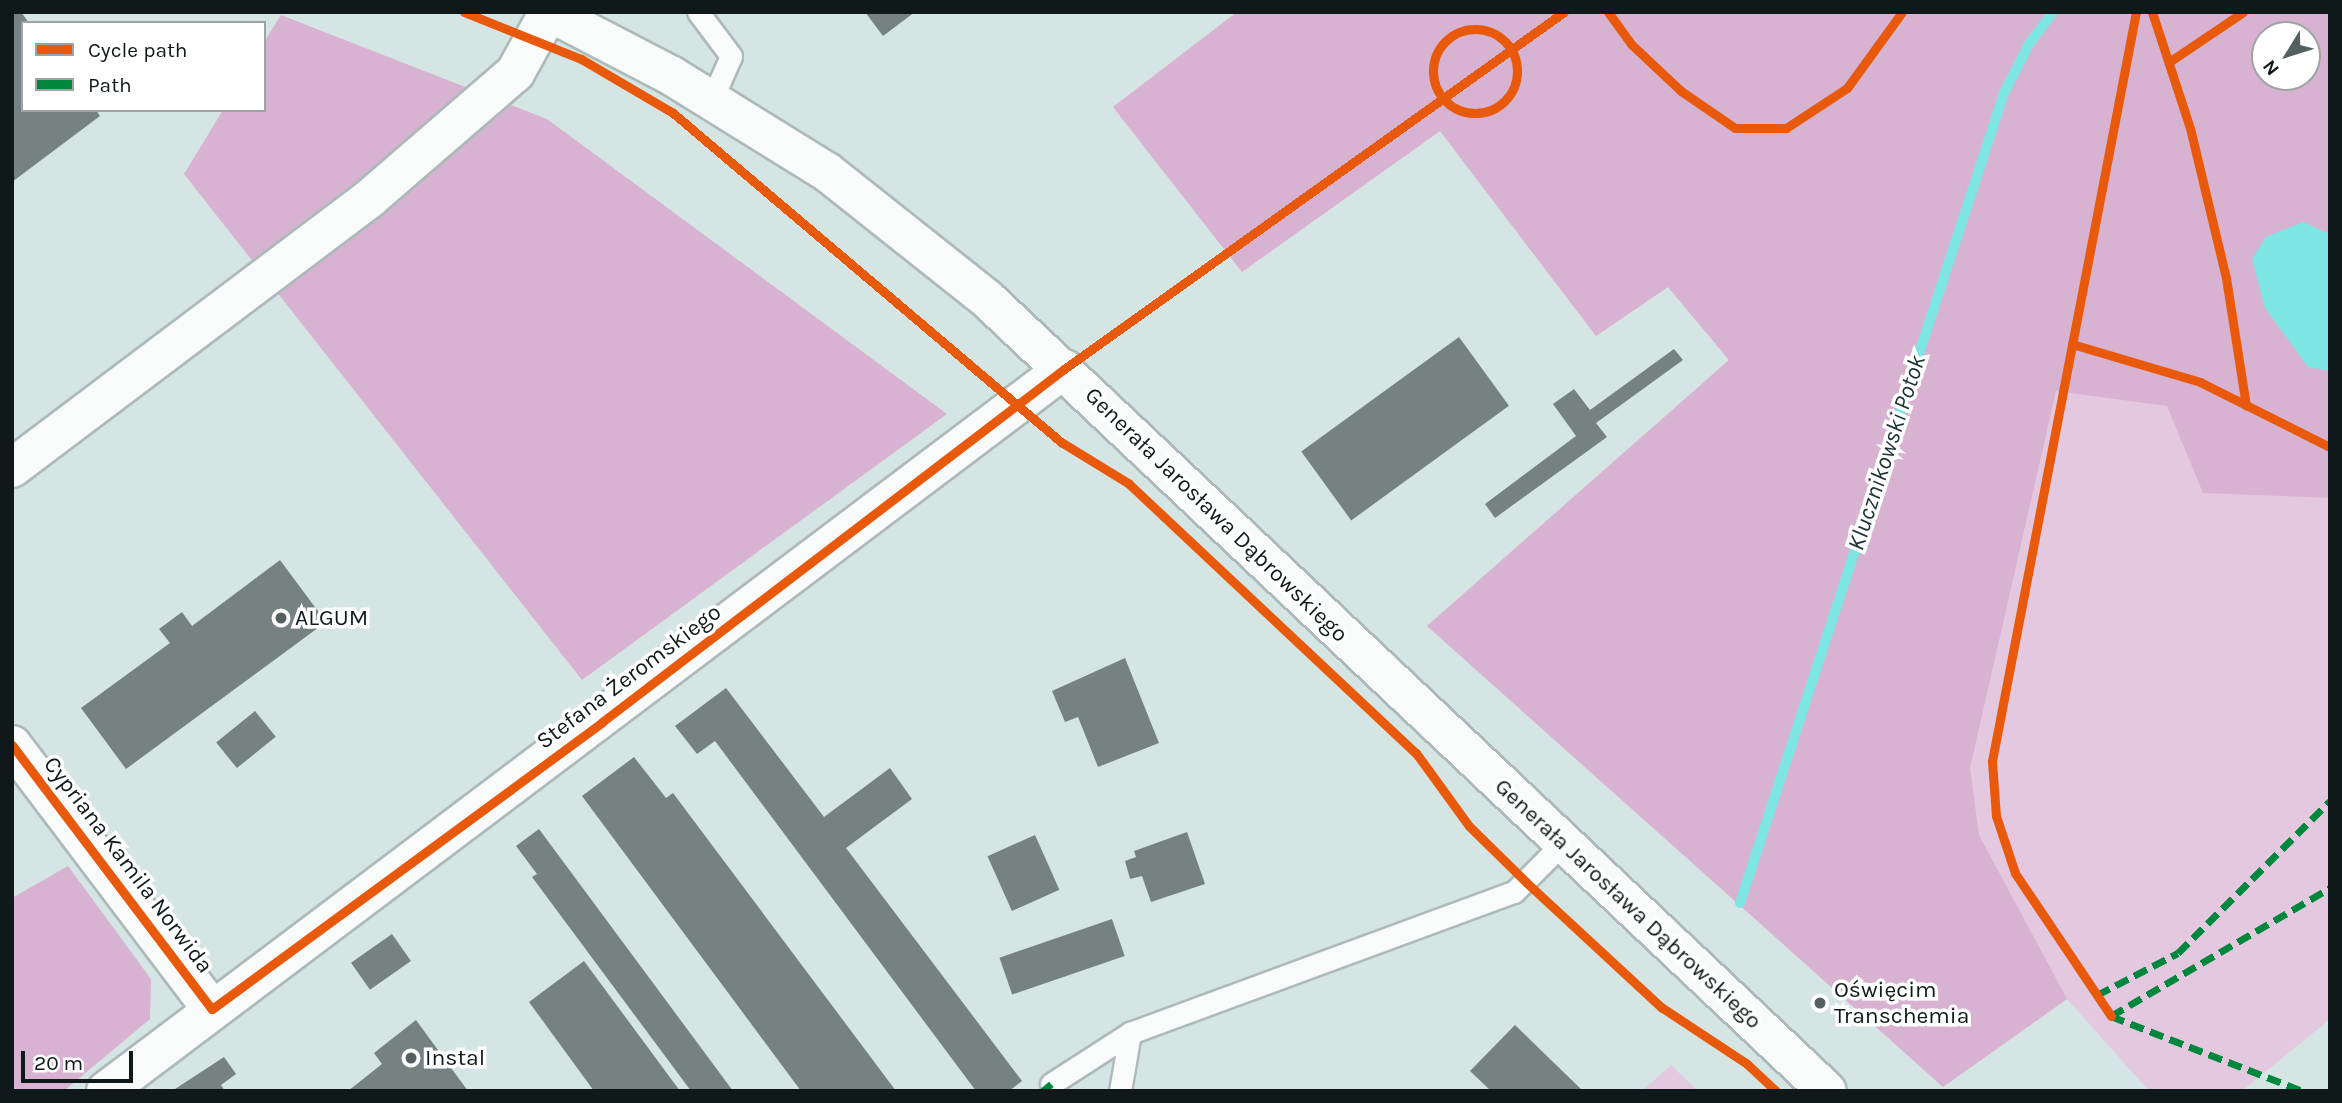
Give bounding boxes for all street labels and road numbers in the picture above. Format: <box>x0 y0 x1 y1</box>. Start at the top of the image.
street label: Generała Jarosława Dąbrowskiego <box>1079 382 1353 648</box>
street label: Stefana Żeromskiego <box>531 599 727 755</box>
street label: Cypriana Kamila Norwida <box>38 751 218 979</box>
street label: Generała Jarosława Dąbrowskiego <box>1489 773 1767 1035</box>

